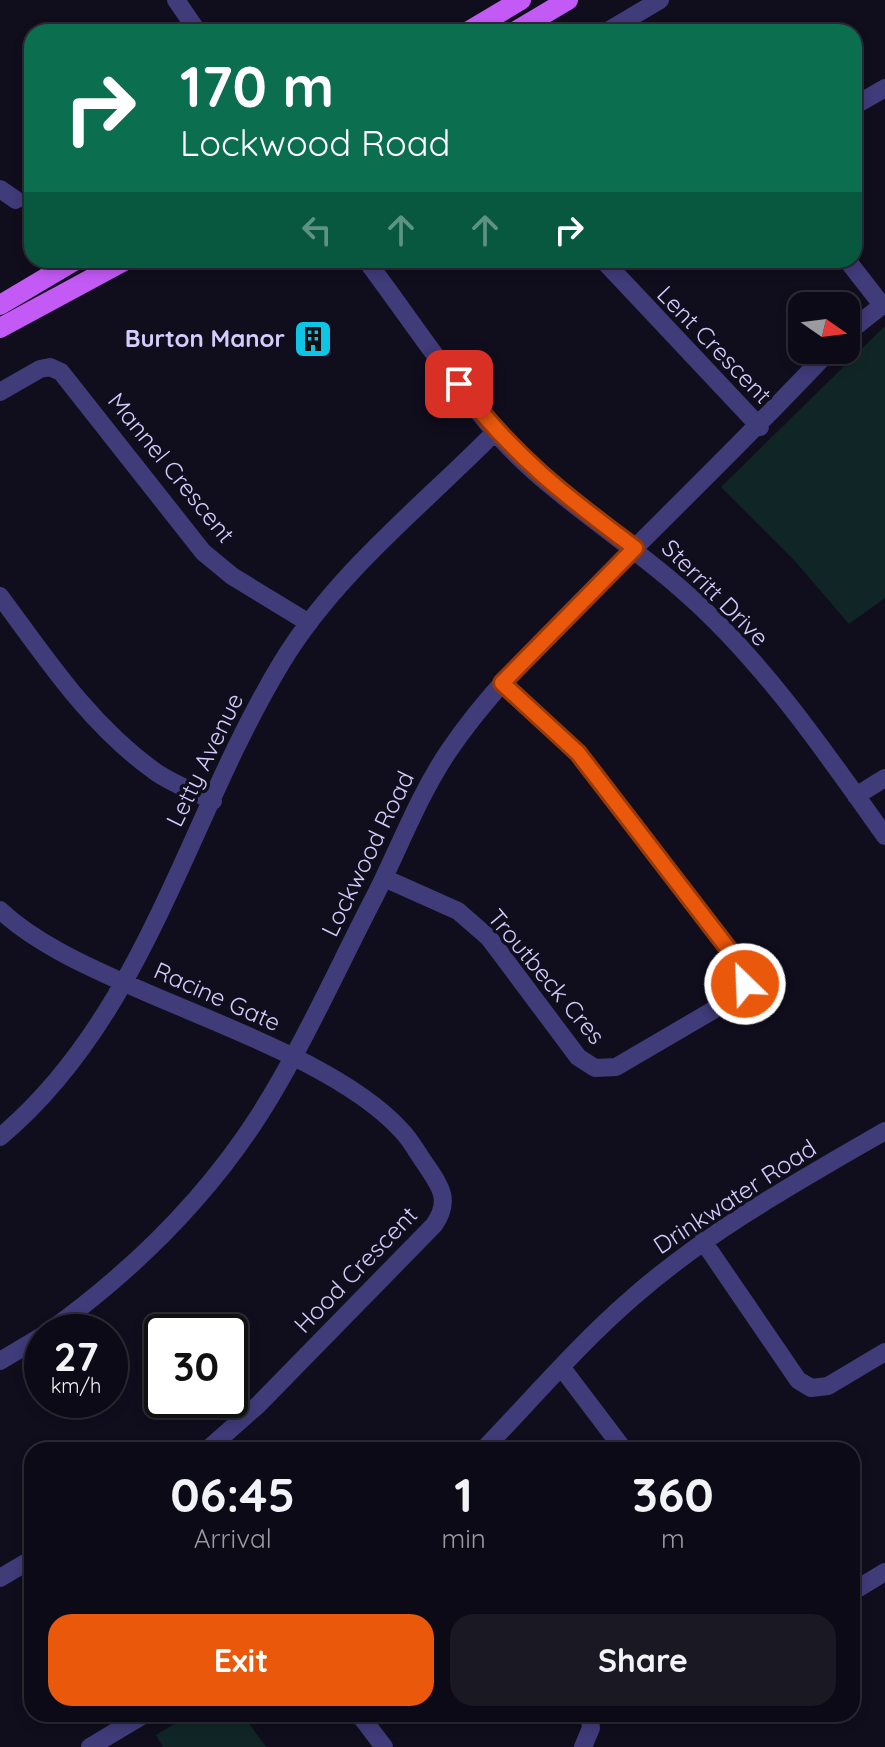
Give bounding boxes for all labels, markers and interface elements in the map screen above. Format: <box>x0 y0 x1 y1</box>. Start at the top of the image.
text: 170 m <box>180 51 334 121</box>
icon: right <box>48 56 152 160</box>
text: Lockwood Road <box>180 120 450 165</box>
icon: left <box>295 208 339 252</box>
icon: ahead <box>379 208 423 252</box>
icon: ahead <box>463 208 507 252</box>
icon: right <box>547 208 591 252</box>
street label: Lent Crescent <box>651 279 778 409</box>
north arrow <box>788 292 860 364</box>
map controls <box>788 292 860 364</box>
building icon: Burton Manor <box>292 318 334 360</box>
place label: Burton Manor <box>125 323 285 353</box>
pin <box>425 350 493 418</box>
icon: arrive <box>437 362 481 406</box>
street label: Mannel Crescent <box>102 386 242 549</box>
street label: Sterritt Drive <box>656 532 776 652</box>
street label: Letty Avenue <box>159 688 249 831</box>
street label: Lockwood Road <box>314 766 420 941</box>
street label: Troutbeck Cres <box>482 903 612 1050</box>
position arrow <box>703 942 787 1026</box>
street label: Racine Gate <box>149 955 285 1037</box>
street label: Drinkwater Road <box>647 1132 821 1260</box>
street label: Hood Crescent <box>287 1200 423 1339</box>
speed limit sign: 30 <box>144 1314 248 1418</box>
text: 27 <box>54 1331 98 1381</box>
text: km/h <box>51 1373 101 1398</box>
text: 06:45 <box>170 1464 295 1524</box>
text: 1 <box>454 1464 473 1524</box>
text: 360 <box>632 1464 714 1524</box>
text: Arrival <box>194 1522 272 1555</box>
text: min <box>441 1522 486 1555</box>
text: m <box>661 1522 685 1555</box>
button: Exit <box>48 1614 434 1706</box>
button: Share <box>450 1614 836 1706</box>

